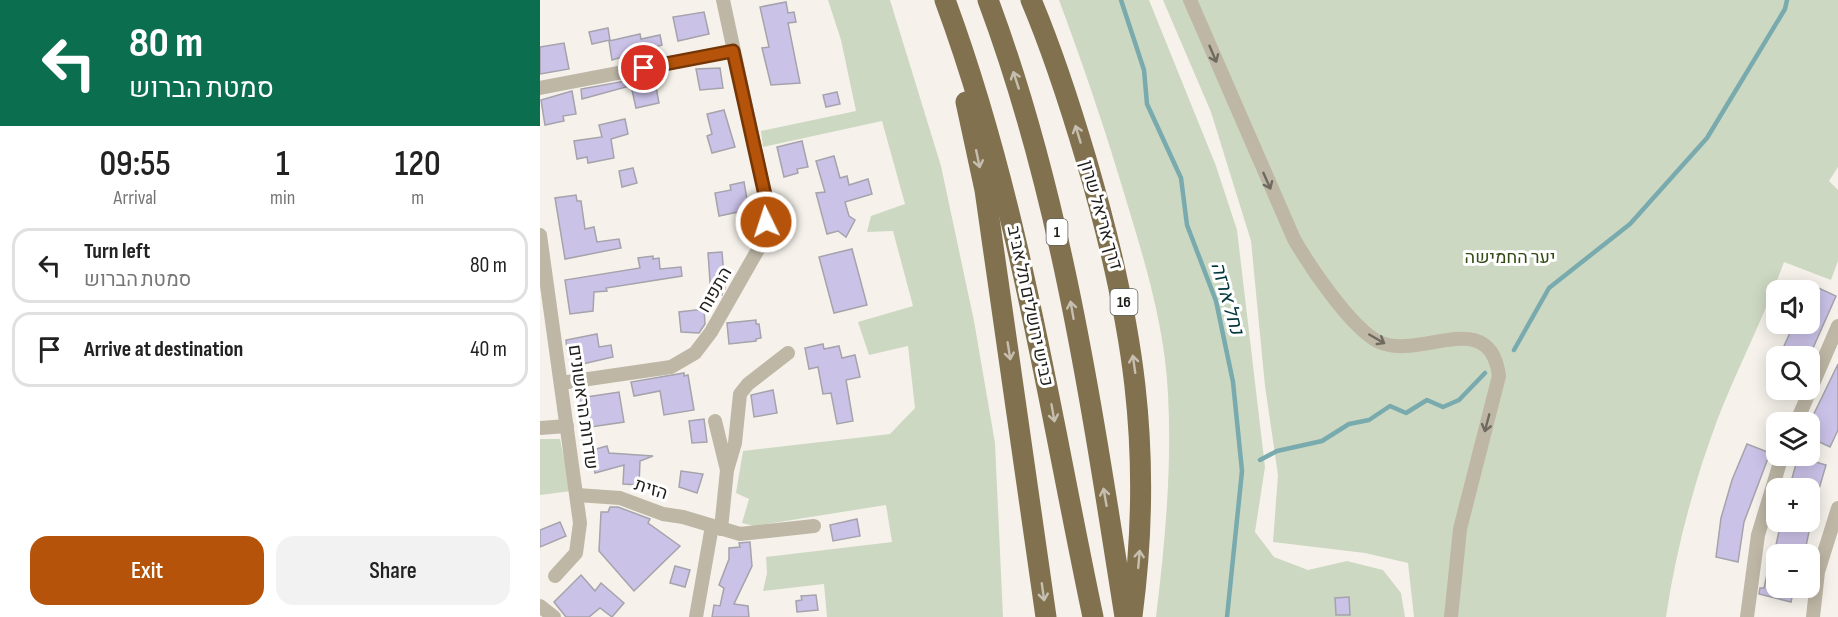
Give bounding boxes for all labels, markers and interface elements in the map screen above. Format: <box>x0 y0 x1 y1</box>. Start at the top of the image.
text: 80 m <box>129 18 203 69</box>
icon: left <box>30 24 108 102</box>
pin <box>618 42 669 93</box>
one-way arrow <box>1208 44 1219 62</box>
icon: arrive <box>627 51 660 84</box>
one-way arrow <box>1009 71 1020 90</box>
text: סמטת הברוש <box>129 73 274 105</box>
one-way arrow <box>1072 125 1083 144</box>
text: 09:55 <box>99 143 171 186</box>
text: 1 <box>276 143 289 186</box>
text: 120 <box>395 143 441 186</box>
one-way arrow <box>973 148 984 168</box>
street label: דרך אריאל שרון <box>1075 158 1127 272</box>
one-way arrow <box>1262 171 1274 189</box>
text: Arrival <box>114 186 157 210</box>
text: min <box>270 186 295 210</box>
text: m <box>411 186 424 210</box>
position arrow <box>734 190 798 254</box>
road number: 1 <box>1046 219 1068 245</box>
street label: כביש ירושלים תל אביב <box>1003 224 1057 388</box>
text: Turn left <box>84 238 150 265</box>
park label: יער החמישה <box>1465 247 1555 268</box>
icon: left <box>33 249 66 282</box>
text: 80 m <box>470 252 507 279</box>
water label: נחל ארזה <box>1205 259 1249 339</box>
street label: התפוח <box>694 263 736 317</box>
text: סמטת הברוש <box>84 268 191 292</box>
map controls <box>1766 280 1820 598</box>
button: sound <box>1766 280 1820 334</box>
road number: 16 <box>1110 289 1138 315</box>
one-way arrow <box>1066 300 1077 320</box>
icon: arrive <box>33 333 66 366</box>
one-way arrow <box>1368 333 1385 345</box>
text: Arrive at destination <box>84 336 243 363</box>
text: 40 m <box>470 336 507 363</box>
one-way arrow <box>1004 341 1015 360</box>
street label: שדרות הראשונים <box>564 343 602 471</box>
button: search <box>1766 346 1820 400</box>
one-way arrow <box>1128 355 1139 375</box>
one-way arrow <box>1048 402 1059 422</box>
button: layers <box>1766 412 1820 466</box>
one-way arrow <box>1481 413 1492 432</box>
street label: הזית <box>632 474 670 504</box>
button: + <box>1766 478 1820 532</box>
one-way arrow <box>1099 488 1110 508</box>
button: Exit <box>30 536 264 605</box>
button: Share <box>276 536 510 605</box>
button: − <box>1766 544 1820 598</box>
one-way arrow <box>1134 549 1145 569</box>
one-way arrow <box>1038 581 1049 601</box>

